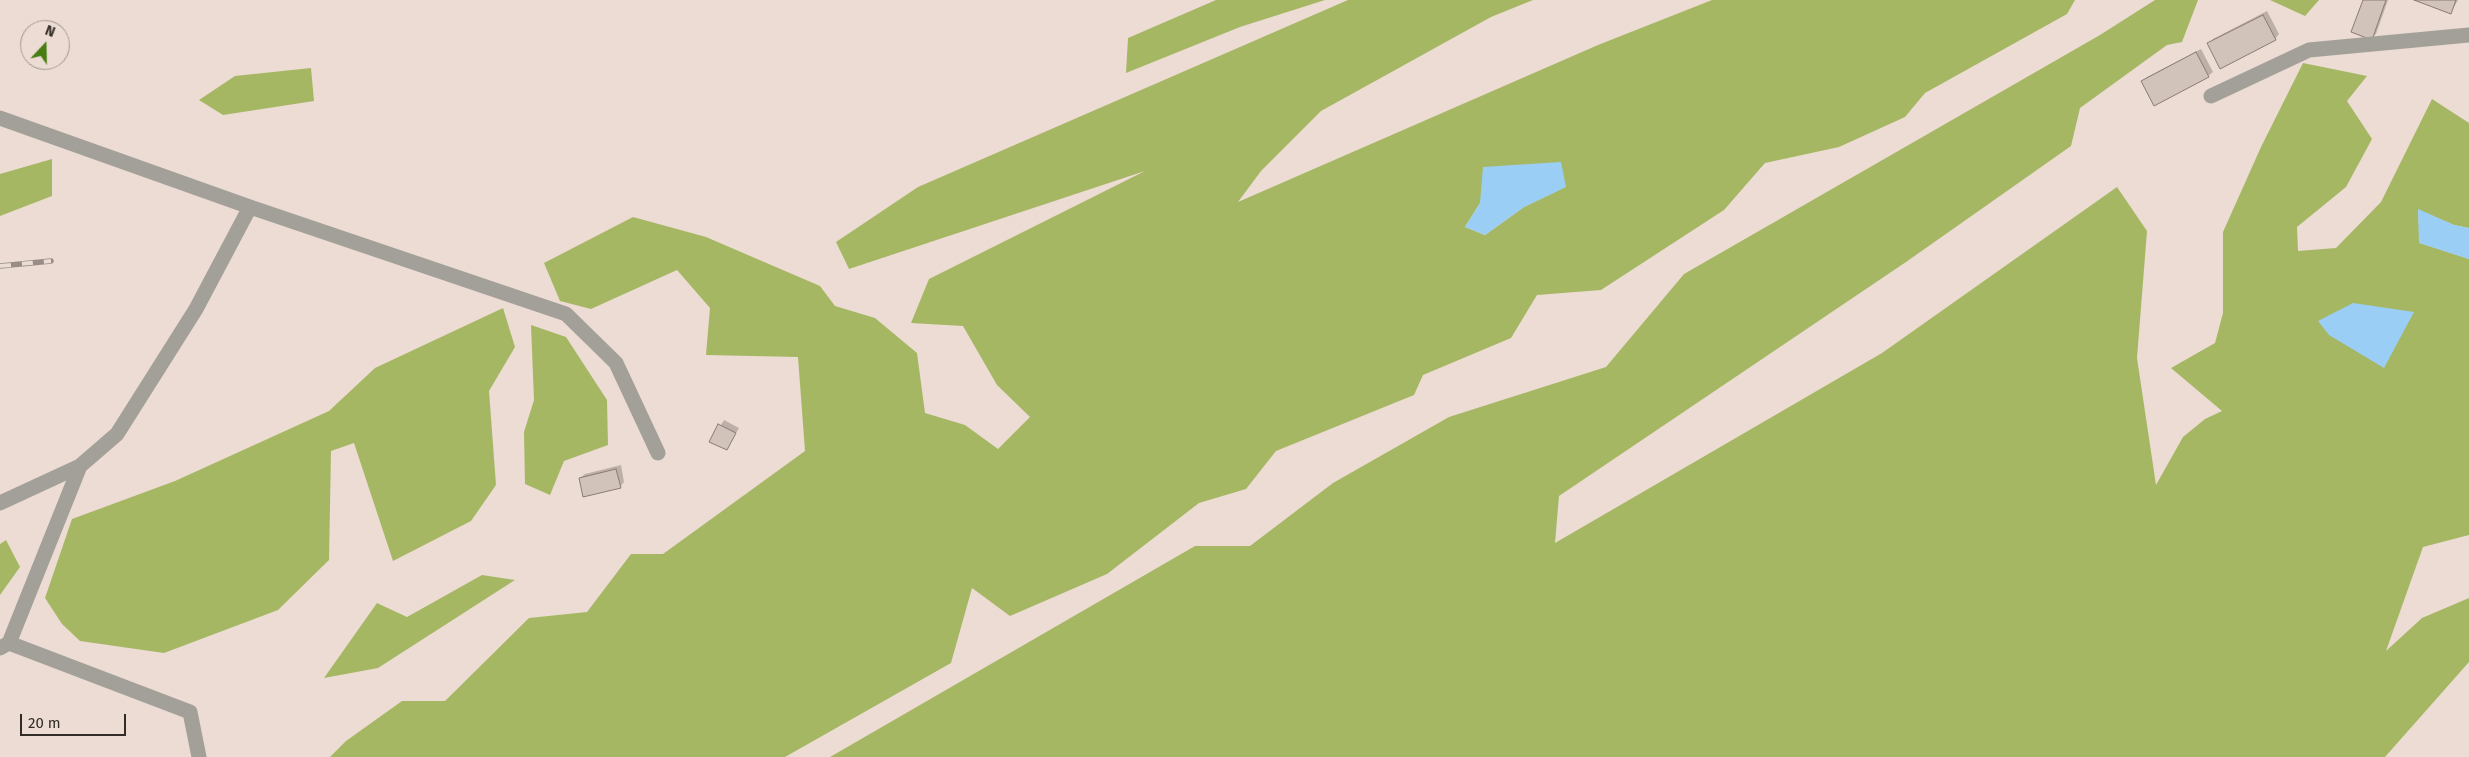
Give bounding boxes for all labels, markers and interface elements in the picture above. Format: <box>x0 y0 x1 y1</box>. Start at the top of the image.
north arrow <box>20 20 70 70</box>
text: N <box>43 22 58 41</box>
scale bar <box>22 704 129 736</box>
text: 20 m <box>28 714 61 732</box>

